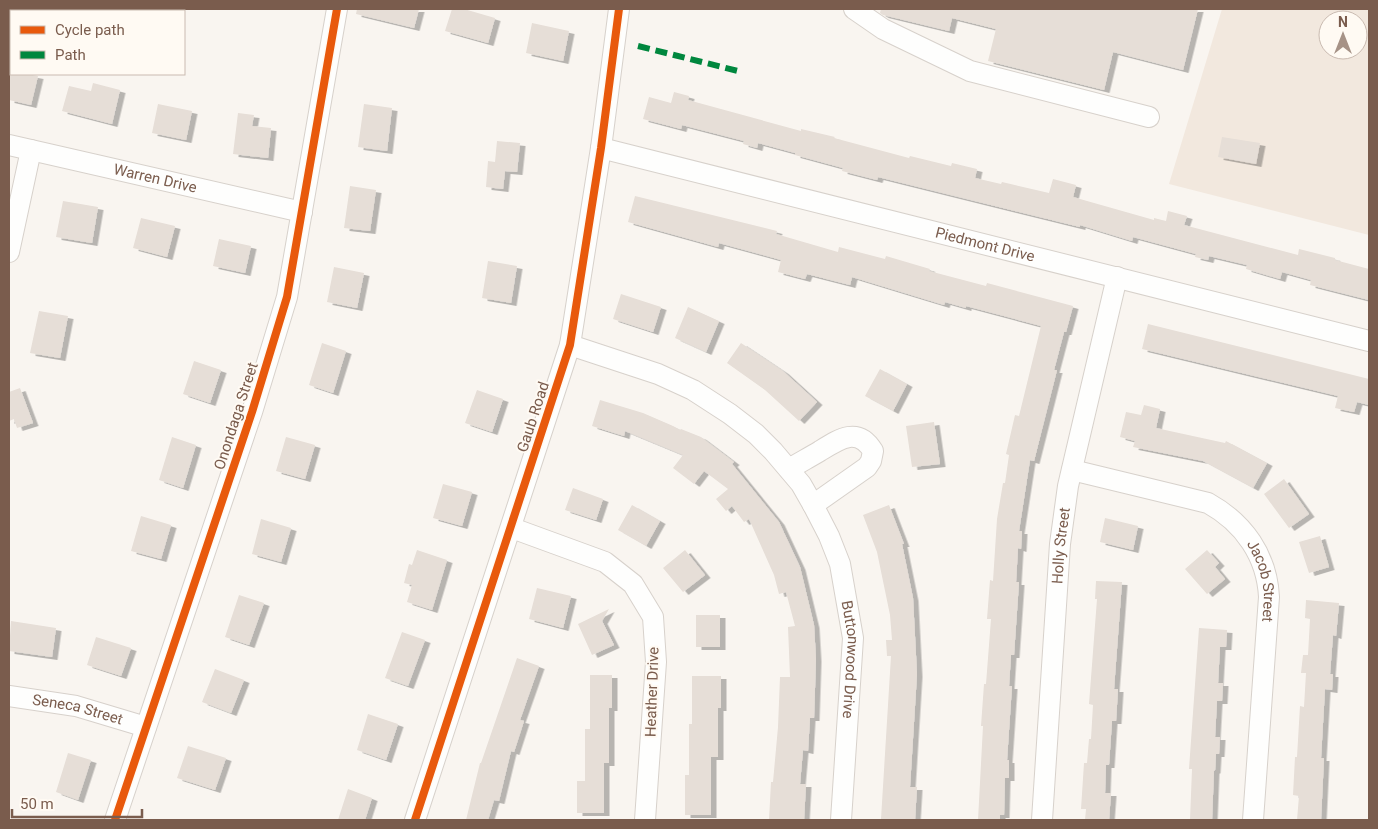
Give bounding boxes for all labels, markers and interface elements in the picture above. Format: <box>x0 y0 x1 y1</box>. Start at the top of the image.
legend <box>10 10 185 75</box>
north arrow <box>1318 10 1368 60</box>
text: N <box>1338 14 1348 30</box>
text: Cycle path <box>55 21 125 39</box>
text: Path <box>55 46 86 64</box>
street label: Warren Drive <box>112 160 199 197</box>
street label: Piedmont Drive <box>933 223 1037 266</box>
street label: Onondaga Street <box>210 360 262 472</box>
street label: Gaub Road <box>513 379 553 455</box>
street label: Holly Street <box>1048 506 1074 585</box>
street label: Jacob Street <box>1243 536 1278 623</box>
street label: Buttonwood Drive <box>838 599 862 719</box>
street label: Heather Drive <box>641 646 663 738</box>
street label: Seneca Street <box>31 691 125 729</box>
scale bar <box>12 786 142 818</box>
text: 50 m <box>20 795 54 813</box>

